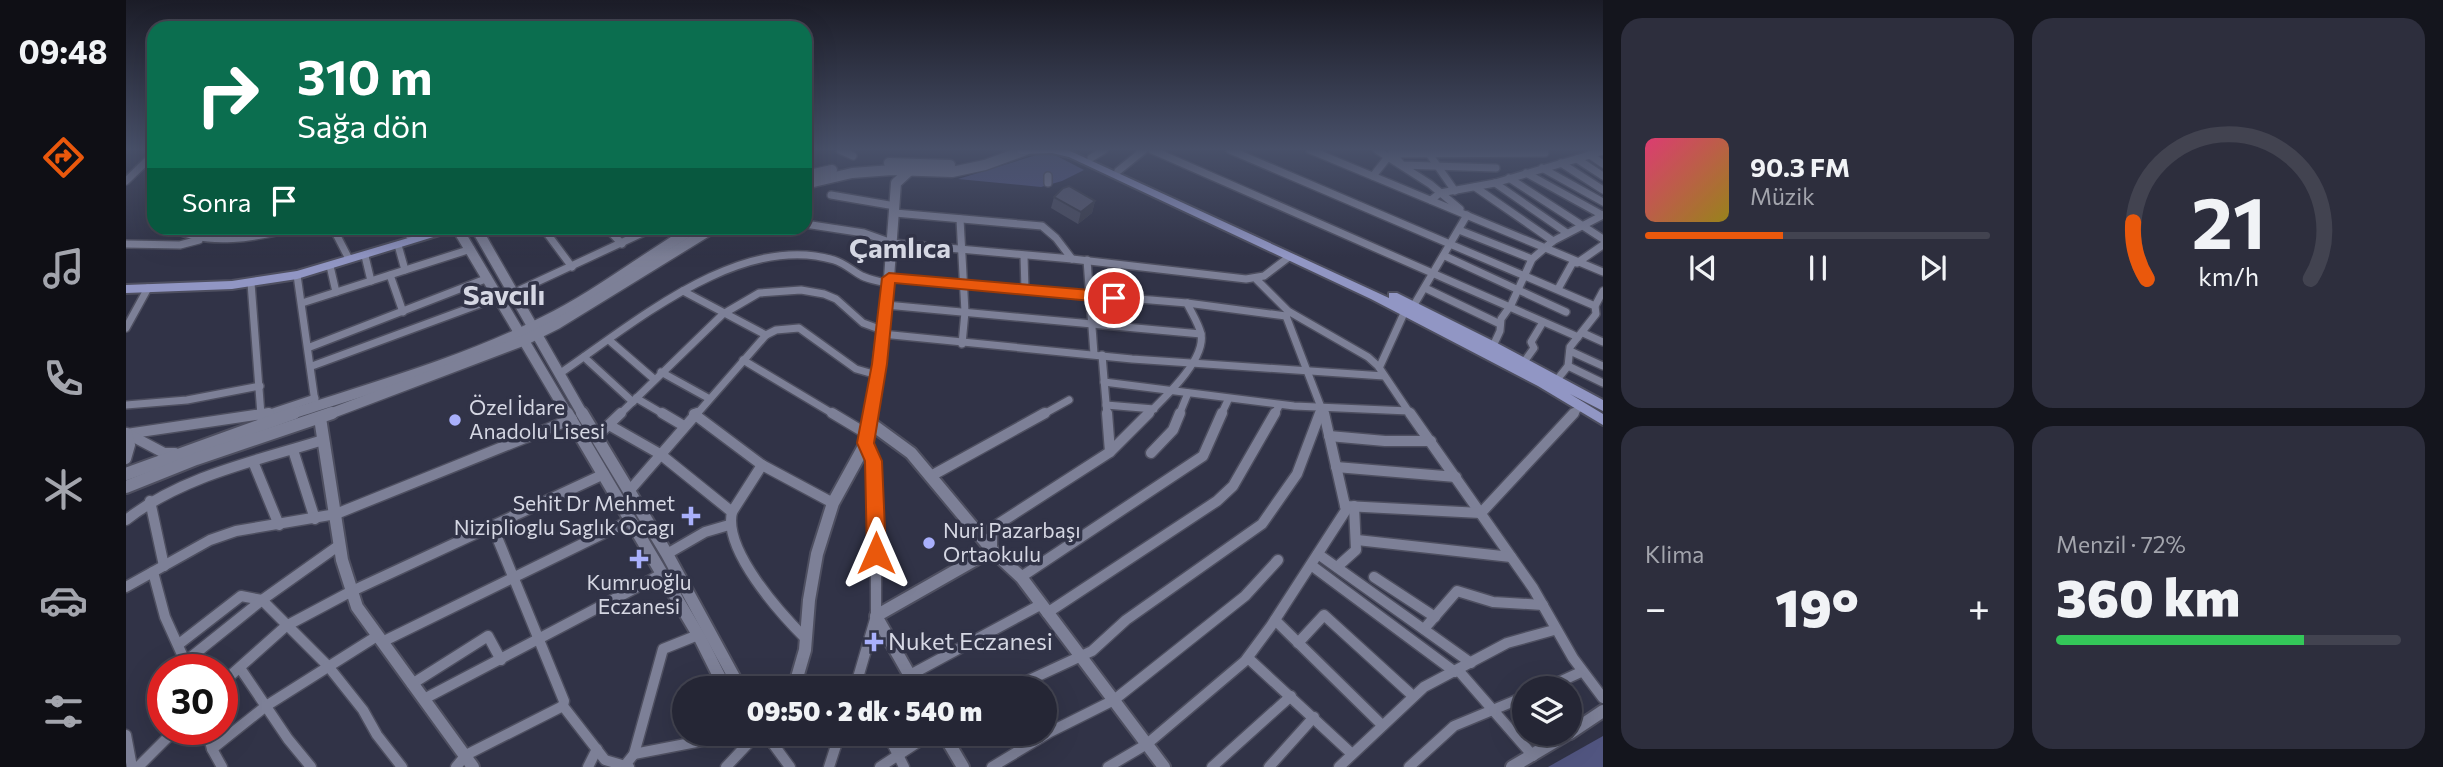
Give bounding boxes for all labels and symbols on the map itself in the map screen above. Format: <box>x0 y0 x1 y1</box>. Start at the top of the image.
district label: Çamlıca <box>849 230 951 264</box>
pin <box>1084 268 1144 328</box>
district label: Savcılı <box>463 277 545 311</box>
place label: Özel İdare Anadolu Lisesi <box>469 394 605 443</box>
marker: Özel İdare Anadolu Lisesi <box>447 412 463 428</box>
place label: Sehit Dr Mehmet Niziplioglu Saglık Ocagı <box>454 490 675 539</box>
marker: Sehit Dr Mehmet Niziplioglu Saglık Ocagı <box>681 506 701 526</box>
position arrow <box>839 516 913 590</box>
place label: Nuri Pazarbaşı Ortaokulu <box>943 517 1081 566</box>
marker: Nuri Pazarbaşı Ortaokulu <box>921 535 937 551</box>
marker: Kumruoğlu Eczanesi <box>631 551 647 567</box>
place label: Kumruoğlu Eczanesi <box>587 569 691 618</box>
place label: Nuket Eczanesi <box>888 626 1053 655</box>
marker: Nuket Eczanesi <box>866 634 882 650</box>
speed limit sign: 30 <box>147 654 238 745</box>

